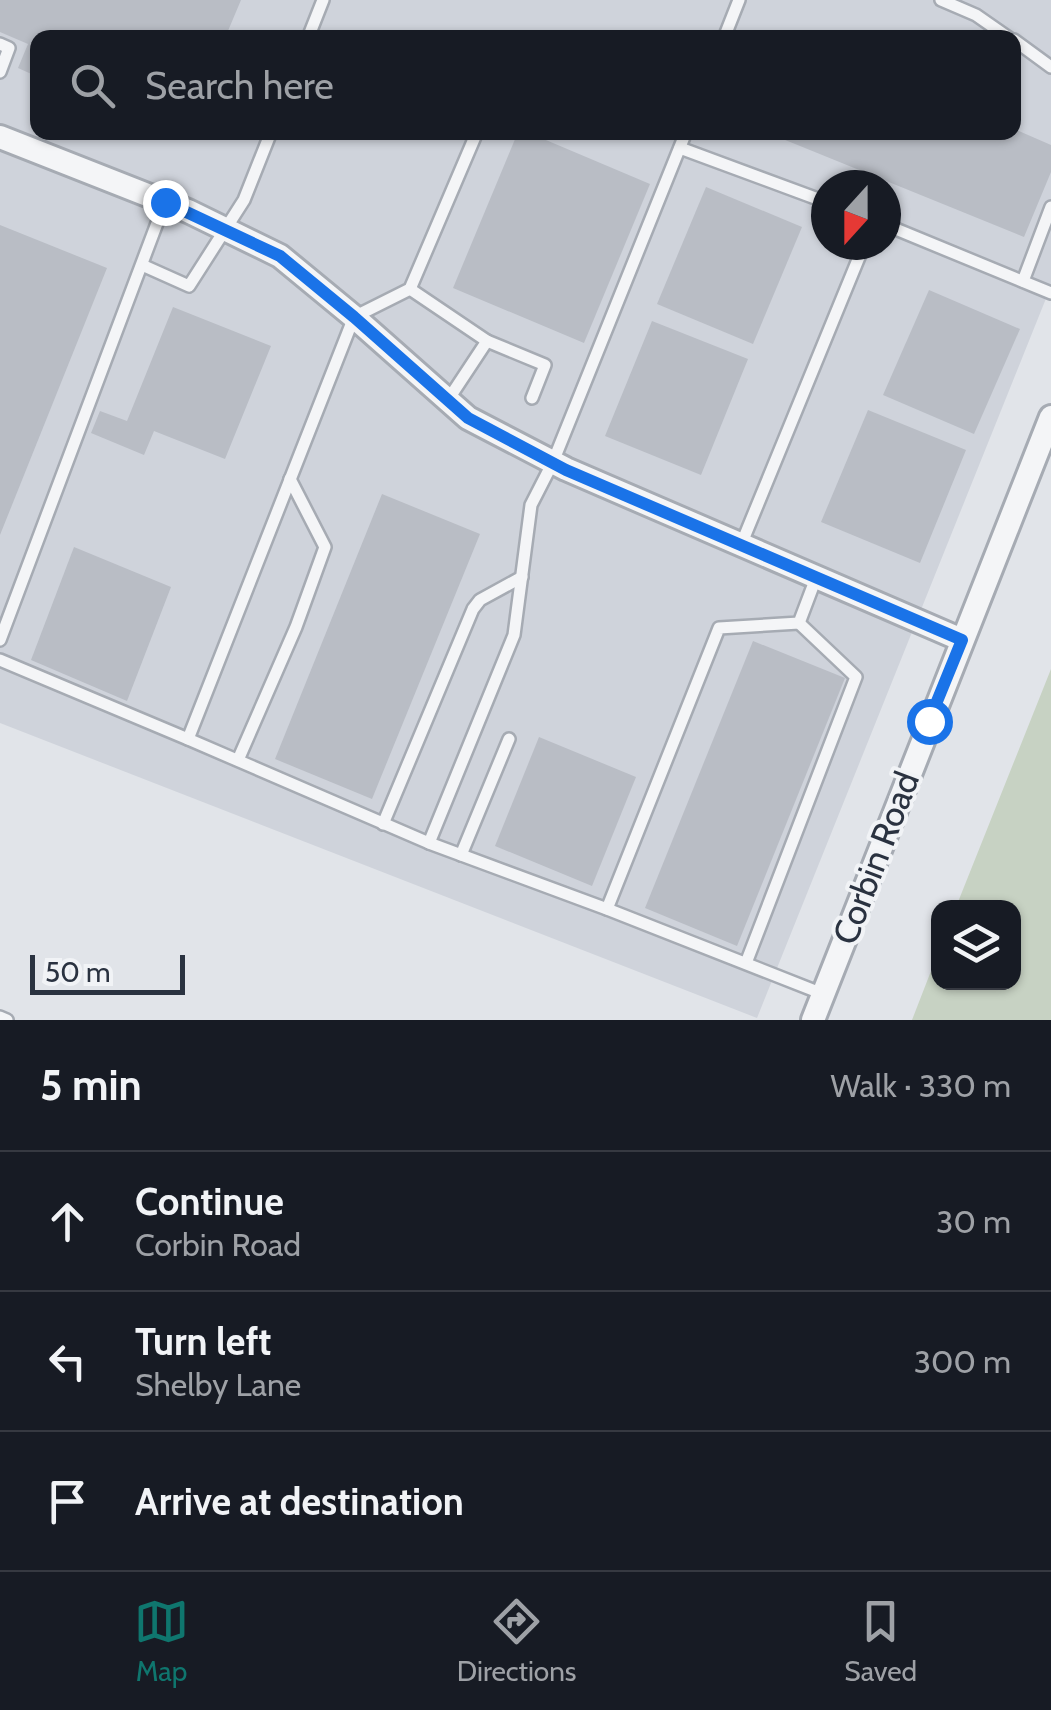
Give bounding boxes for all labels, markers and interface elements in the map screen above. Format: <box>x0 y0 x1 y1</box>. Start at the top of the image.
search box <box>30 30 1021 140</box>
icon: search <box>65 58 120 113</box>
text: Search here <box>145 62 334 109</box>
north arrow <box>811 170 901 260</box>
route end <box>143 180 189 226</box>
route start <box>907 699 953 745</box>
street label: Corbin Road <box>823 765 928 950</box>
map controls <box>931 900 1021 990</box>
button: layers <box>931 900 1021 990</box>
scale bar <box>30 950 185 994</box>
text: 50 m <box>45 955 111 989</box>
text: 5 min <box>40 1059 142 1111</box>
text: Walk · 330 m <box>831 1066 1011 1105</box>
text: Continue <box>135 1178 284 1225</box>
icon: ahead <box>40 1194 95 1249</box>
text: 30 m <box>936 1202 1011 1241</box>
text: Corbin Road <box>135 1225 301 1264</box>
text: Turn left <box>135 1318 271 1365</box>
icon: left <box>40 1334 95 1389</box>
text: 300 m <box>914 1342 1011 1381</box>
text: Shelby Lane <box>135 1365 301 1404</box>
icon: arrive <box>40 1474 95 1529</box>
text: Arrive at destination <box>135 1478 464 1525</box>
tab: Map <box>134 1594 189 1688</box>
tab: Directions <box>457 1594 576 1688</box>
tab: Saved <box>844 1594 917 1688</box>

